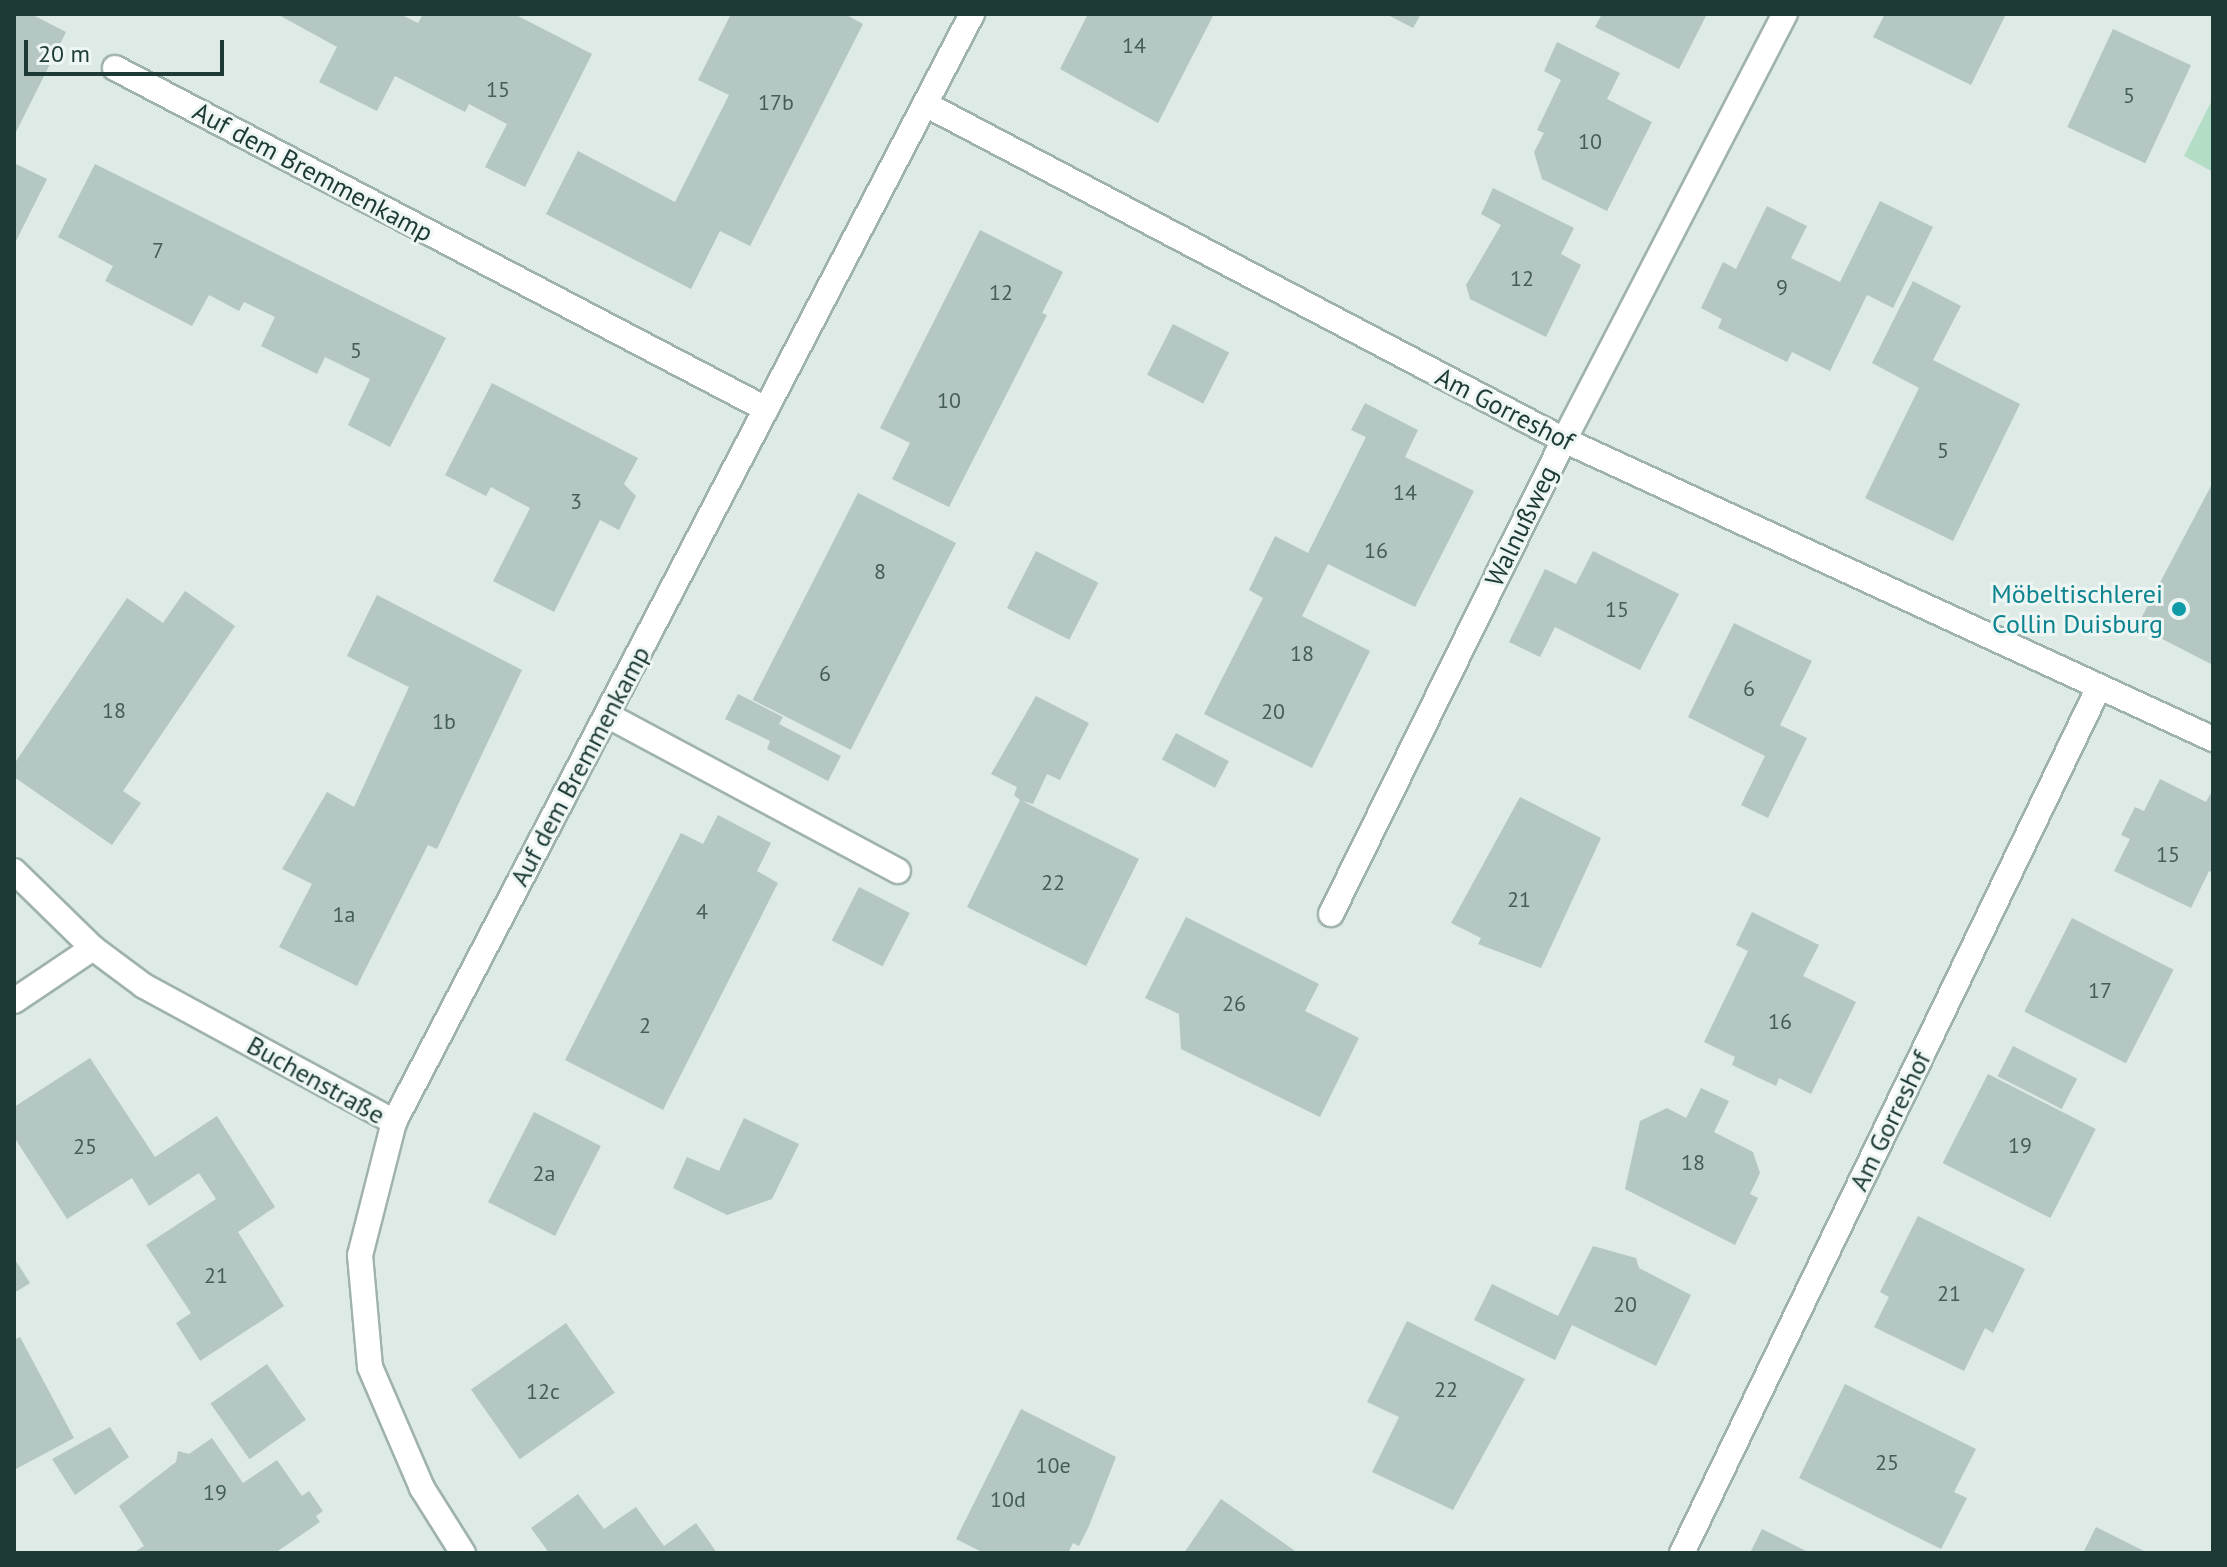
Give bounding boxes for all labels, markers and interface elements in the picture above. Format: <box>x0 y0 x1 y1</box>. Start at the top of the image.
scale bar <box>28 24 228 74</box>
house number: 14 <box>1122 33 1146 59</box>
text: 20 m <box>38 38 90 69</box>
house number: 15 <box>486 77 510 103</box>
house number: 5 <box>2123 83 2135 109</box>
house number: 17b <box>758 90 794 116</box>
street label: Auf dem Bremmenkamp <box>188 96 438 248</box>
house number: 10 <box>1578 129 1602 155</box>
house number: 7 <box>152 238 164 264</box>
house number: 12 <box>1510 266 1534 292</box>
house number: 9 <box>1776 275 1788 301</box>
house number: 12 <box>989 280 1013 306</box>
house number: 5 <box>350 338 362 364</box>
street label: Am Gorreshof <box>1431 361 1579 457</box>
house number: 10 <box>937 388 961 414</box>
house number: 5 <box>1937 438 1949 464</box>
street label: Walnußweg <box>1478 461 1564 591</box>
house number: 14 <box>1393 480 1417 506</box>
house number: 3 <box>570 489 582 515</box>
house number: 16 <box>1364 538 1388 564</box>
house number: 8 <box>874 559 886 585</box>
place label: Möbeltischlerei Collin Duisburg <box>1991 578 2163 640</box>
house number: 15 <box>1605 597 1629 623</box>
marker: Möbeltischlerei Collin Duisburg <box>2170 600 2188 618</box>
street label: Auf dem Bremmenkamp <box>504 641 656 891</box>
house number: 18 <box>1290 641 1314 667</box>
house number: 6 <box>819 661 831 687</box>
house number: 6 <box>1743 676 1755 702</box>
house number: 18 <box>102 698 126 724</box>
house number: 20 <box>1261 699 1285 725</box>
house number: 1b <box>432 709 456 735</box>
house number: 15 <box>2156 842 2180 868</box>
house number: 22 <box>1041 870 1065 896</box>
house number: 21 <box>1507 887 1531 913</box>
house number: 4 <box>696 899 708 925</box>
house number: 1a <box>333 902 355 928</box>
house number: 17 <box>2088 978 2112 1004</box>
house number: 26 <box>1222 991 1246 1017</box>
house number: 16 <box>1768 1009 1792 1035</box>
house number: 2 <box>639 1013 651 1039</box>
street label: Buchenstraße <box>242 1029 390 1131</box>
street label: Am Gorreshof <box>1843 1046 1937 1196</box>
house number: 19 <box>2008 1133 2032 1159</box>
house number: 25 <box>73 1134 97 1160</box>
house number: 18 <box>1681 1150 1705 1176</box>
house number: 2a <box>533 1161 555 1187</box>
house number: 21 <box>204 1263 228 1289</box>
house number: 21 <box>1937 1281 1961 1307</box>
house number: 20 <box>1613 1292 1637 1318</box>
house number: 22 <box>1434 1377 1458 1403</box>
house number: 12c <box>526 1379 560 1405</box>
house number: 25 <box>1875 1450 1899 1476</box>
house number: 10e <box>1035 1453 1071 1479</box>
house number: 19 <box>203 1480 227 1506</box>
house number: 10d <box>990 1487 1026 1513</box>

